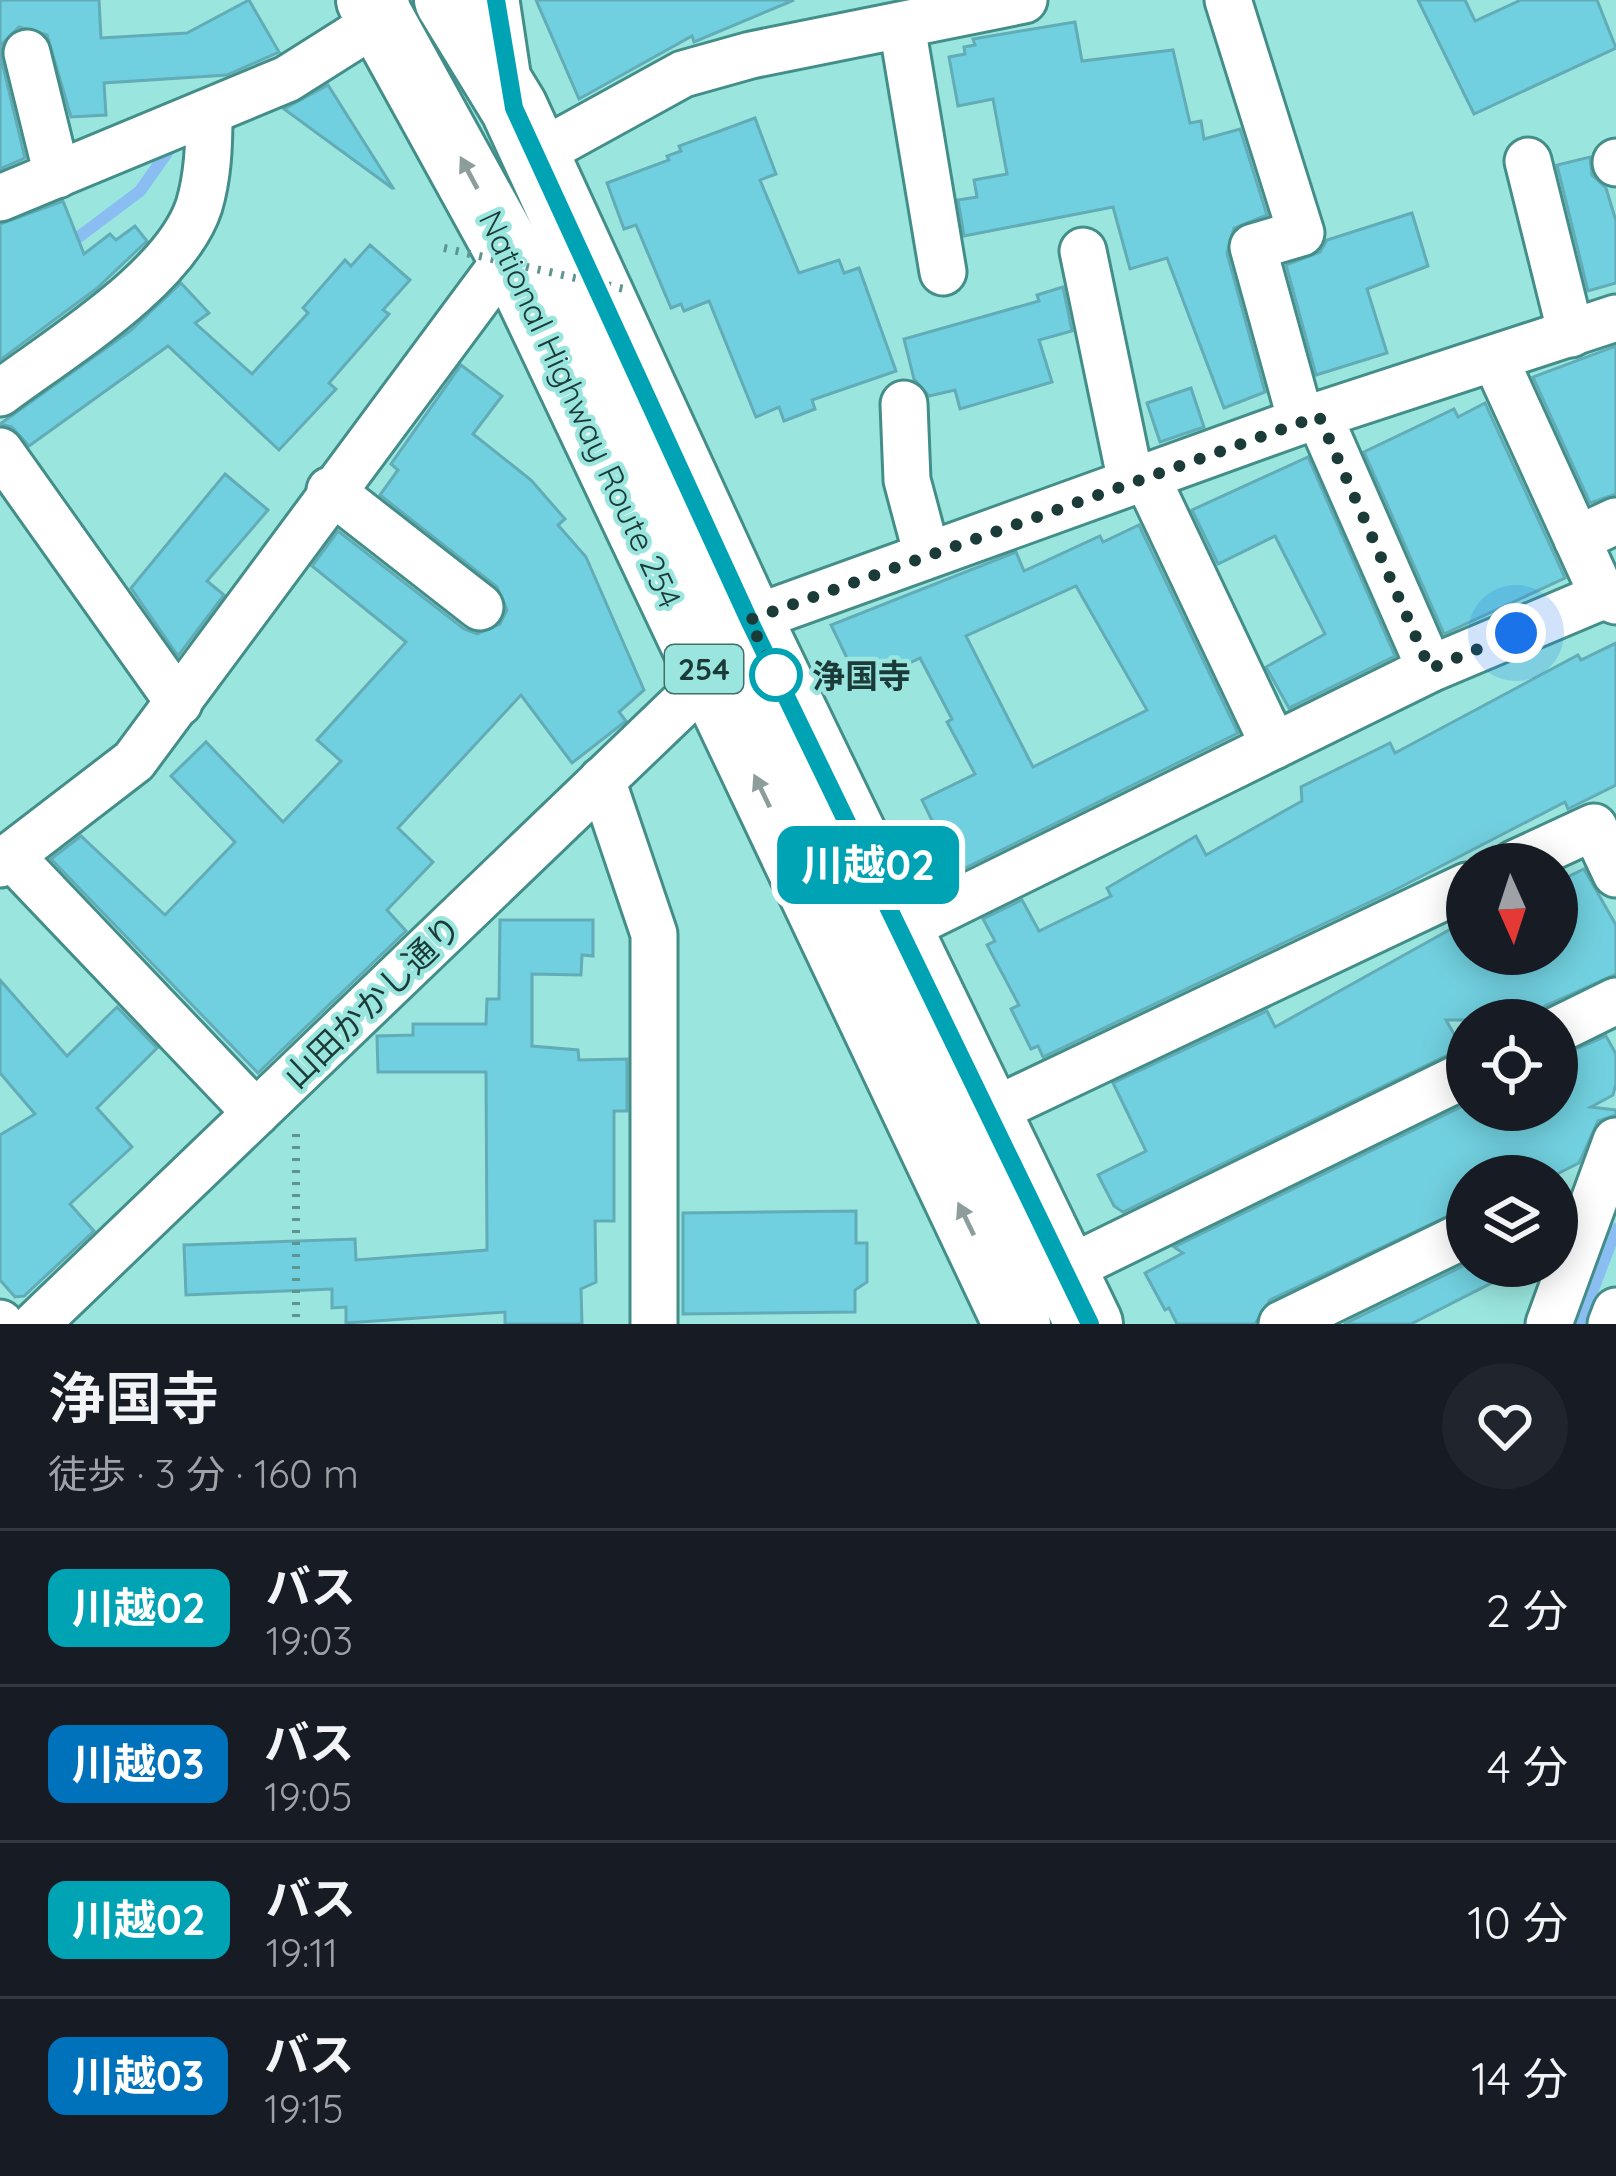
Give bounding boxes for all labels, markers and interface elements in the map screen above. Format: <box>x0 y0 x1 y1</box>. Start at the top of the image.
one-way arrow <box>459 156 480 190</box>
street label: National Highway Route 254 <box>471 204 691 614</box>
your location <box>1486 603 1546 663</box>
road number: 254 <box>665 645 743 693</box>
marker: 浄国寺 <box>751 650 801 700</box>
place label: 浄国寺 <box>812 655 911 696</box>
one-way arrow <box>752 773 772 808</box>
line badge: 川越02 <box>784 826 952 904</box>
text: 川越02 <box>801 838 935 891</box>
north arrow <box>1446 843 1578 975</box>
map controls <box>1446 843 1578 1287</box>
street label: 山田かかし通り <box>275 906 469 1096</box>
button: locate <box>1446 999 1578 1131</box>
button: layers <box>1446 1155 1578 1287</box>
one-way arrow <box>956 1201 976 1236</box>
text: 浄国寺 <box>48 1362 219 1433</box>
button: heart <box>1442 1363 1568 1489</box>
text: 徒歩 · 3 分 · 160 m <box>48 1449 359 1498</box>
text: バス <box>266 1558 356 1614</box>
text: 川越02 <box>72 1581 206 1634</box>
text: 2 分 <box>1486 1582 1568 1638</box>
text: 19:03 <box>266 1616 353 1665</box>
text: バス <box>264 1714 354 1770</box>
text: 川越03 <box>72 1737 204 1790</box>
text: 4 分 <box>1487 1738 1568 1794</box>
text: 19:05 <box>264 1772 352 1821</box>
text: バス <box>266 1870 356 1926</box>
text: 川越02 <box>72 1893 206 1946</box>
text: 10 分 <box>1467 1894 1568 1950</box>
text: 19:11 <box>266 1928 338 1977</box>
text: バス <box>264 2026 354 2082</box>
text: 川越03 <box>72 2049 204 2102</box>
text: 14 分 <box>1471 2050 1568 2106</box>
text: 19:15 <box>264 2084 344 2133</box>

